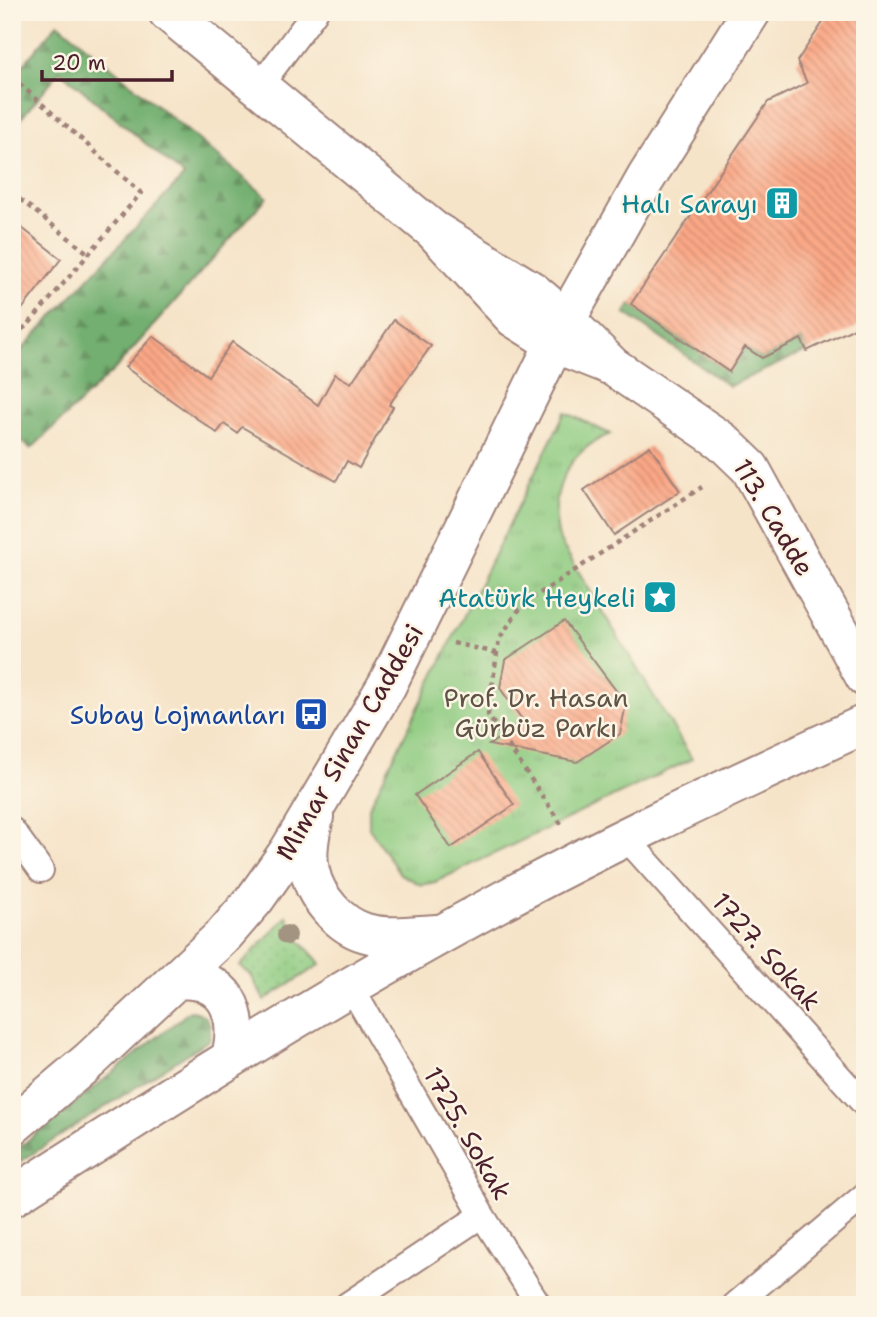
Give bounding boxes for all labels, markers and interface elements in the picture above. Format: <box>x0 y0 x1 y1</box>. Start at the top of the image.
scale bar <box>42 38 172 82</box>
text: 20 m <box>52 49 106 77</box>
building icon: Halı Sarayı <box>763 184 801 222</box>
place label: Halı Sarayı <box>621 186 758 221</box>
street label: 113. Cadde <box>725 452 823 582</box>
place icon: Atatürk Heykeli <box>641 578 679 616</box>
place label: Atatürk Heykeli <box>438 580 636 615</box>
street label: Mimar Sinan Caddesi <box>267 617 431 867</box>
park label: Prof. Dr. Hasan Gürbüz Parkı <box>444 680 628 745</box>
bus stop icon: Subay Lojmanları <box>292 695 330 733</box>
place label: Subay Lojmanları <box>70 697 286 732</box>
street label: 1727. Sokak <box>705 884 829 1018</box>
street label: 1725. Sokak <box>416 1060 520 1206</box>

